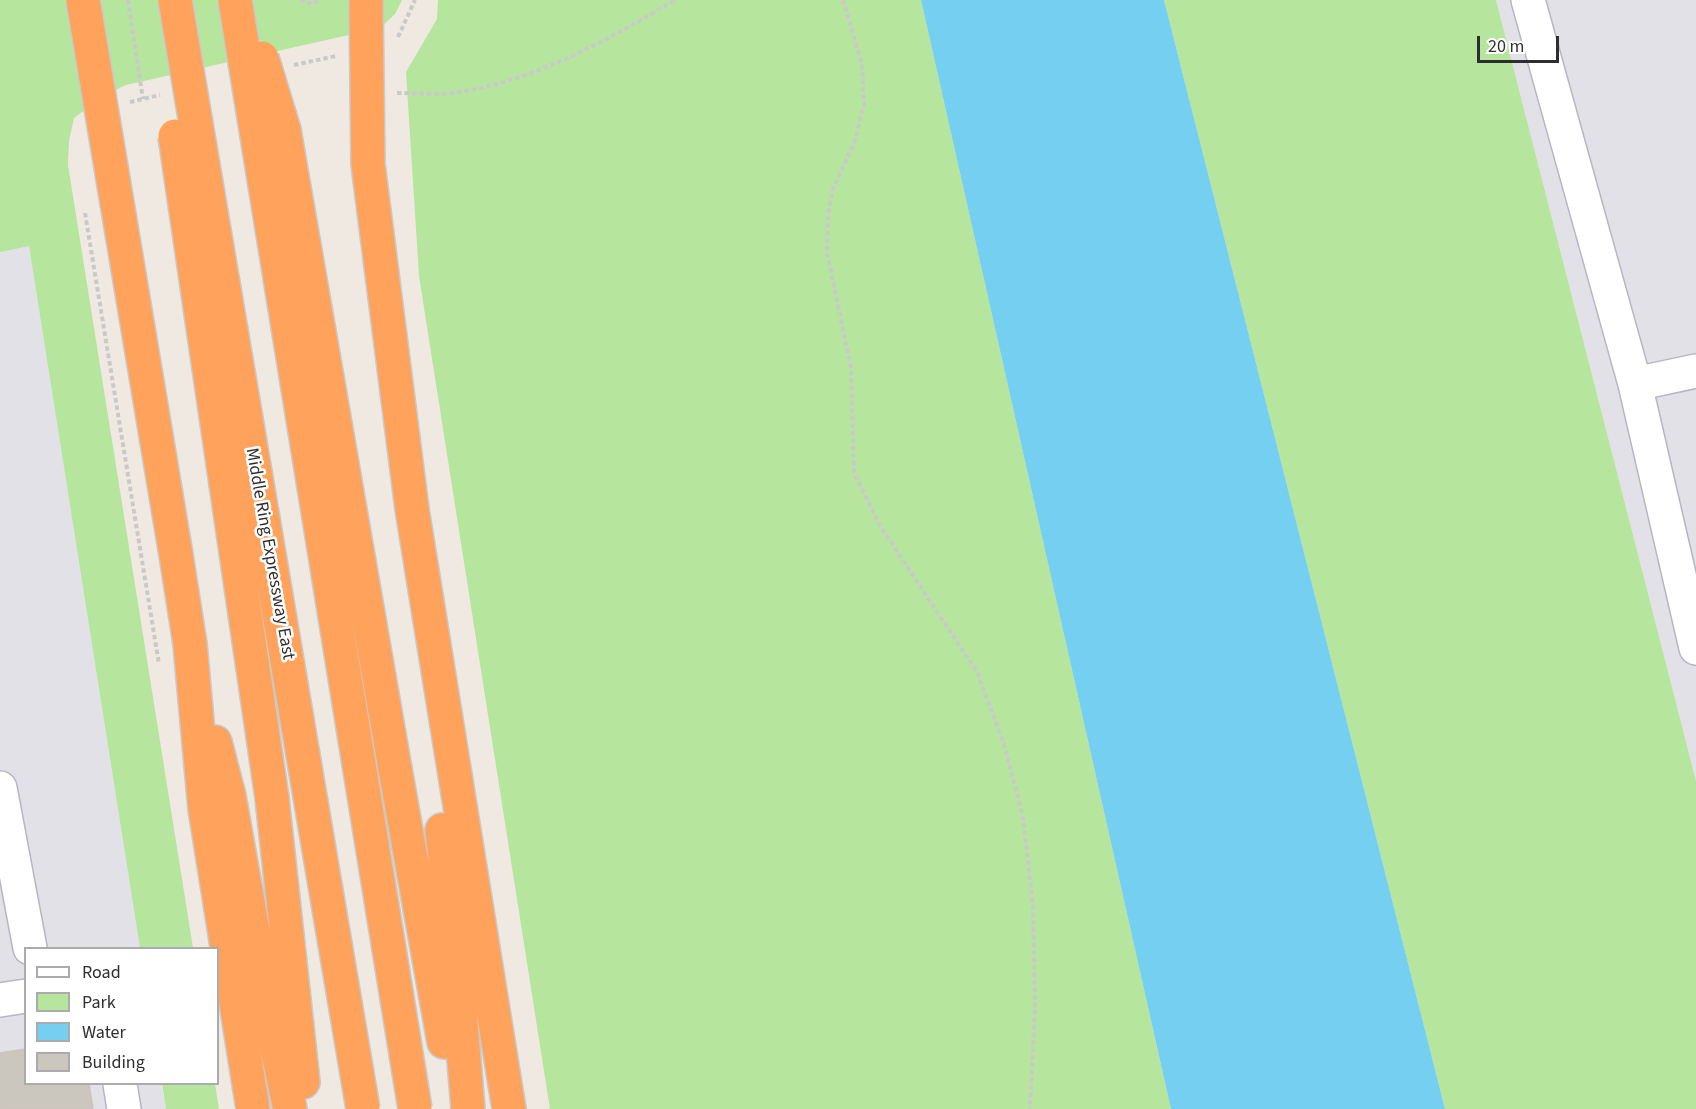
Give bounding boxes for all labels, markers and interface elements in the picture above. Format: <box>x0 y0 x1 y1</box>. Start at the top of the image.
scale bar <box>1480 24 1562 62</box>
text: 20 m <box>1488 34 1524 59</box>
street label: Middle Ring Expressway East <box>240 447 298 661</box>
legend <box>24 947 219 1085</box>
text: Road <box>82 960 121 985</box>
text: Park <box>82 990 116 1015</box>
text: Water <box>82 1020 126 1045</box>
text: Building <box>82 1050 145 1075</box>

